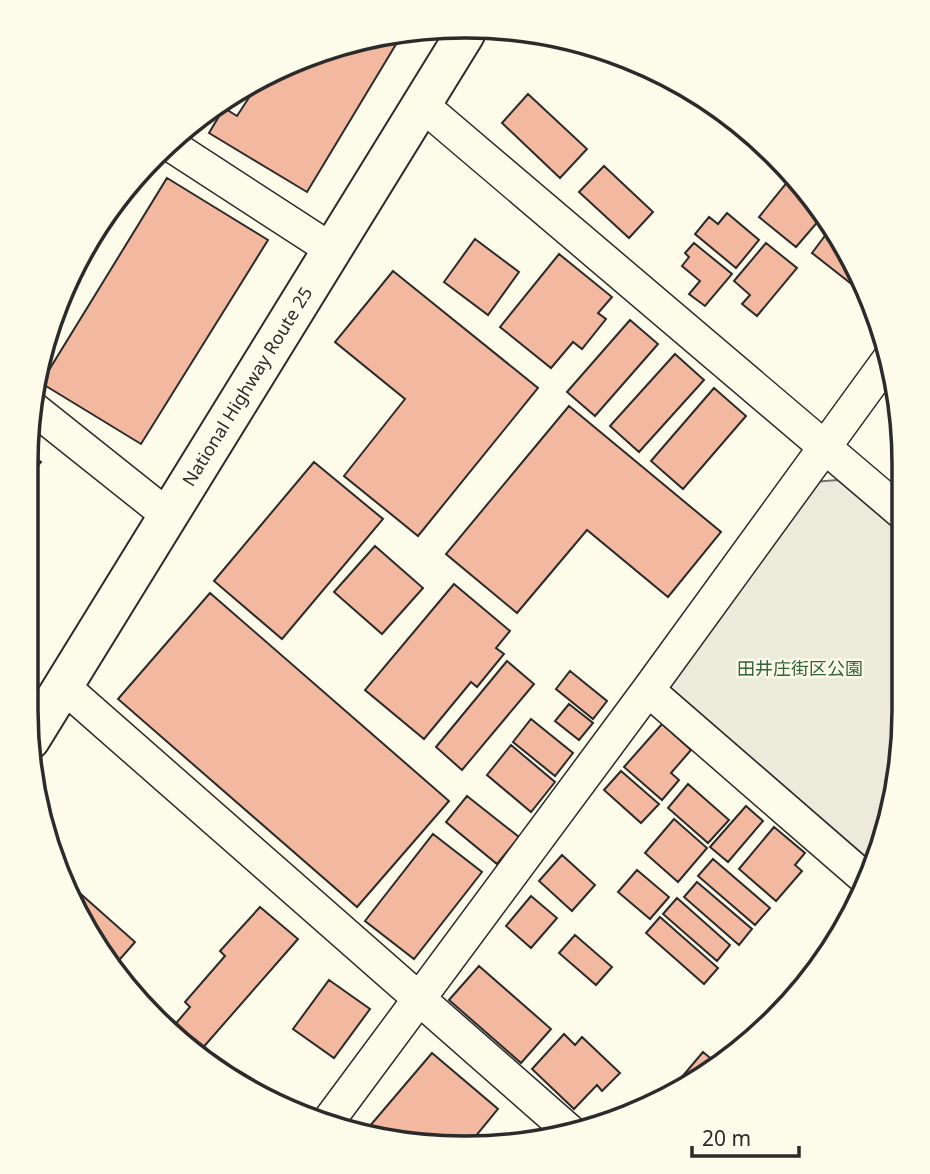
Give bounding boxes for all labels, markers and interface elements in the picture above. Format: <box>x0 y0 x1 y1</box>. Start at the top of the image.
street label: National Highway Route 25 <box>176 282 317 490</box>
park label: 田井庄街区公園 <box>737 656 863 680</box>
scale bar <box>692 1114 799 1158</box>
text: 20 m <box>702 1124 751 1152</box>

